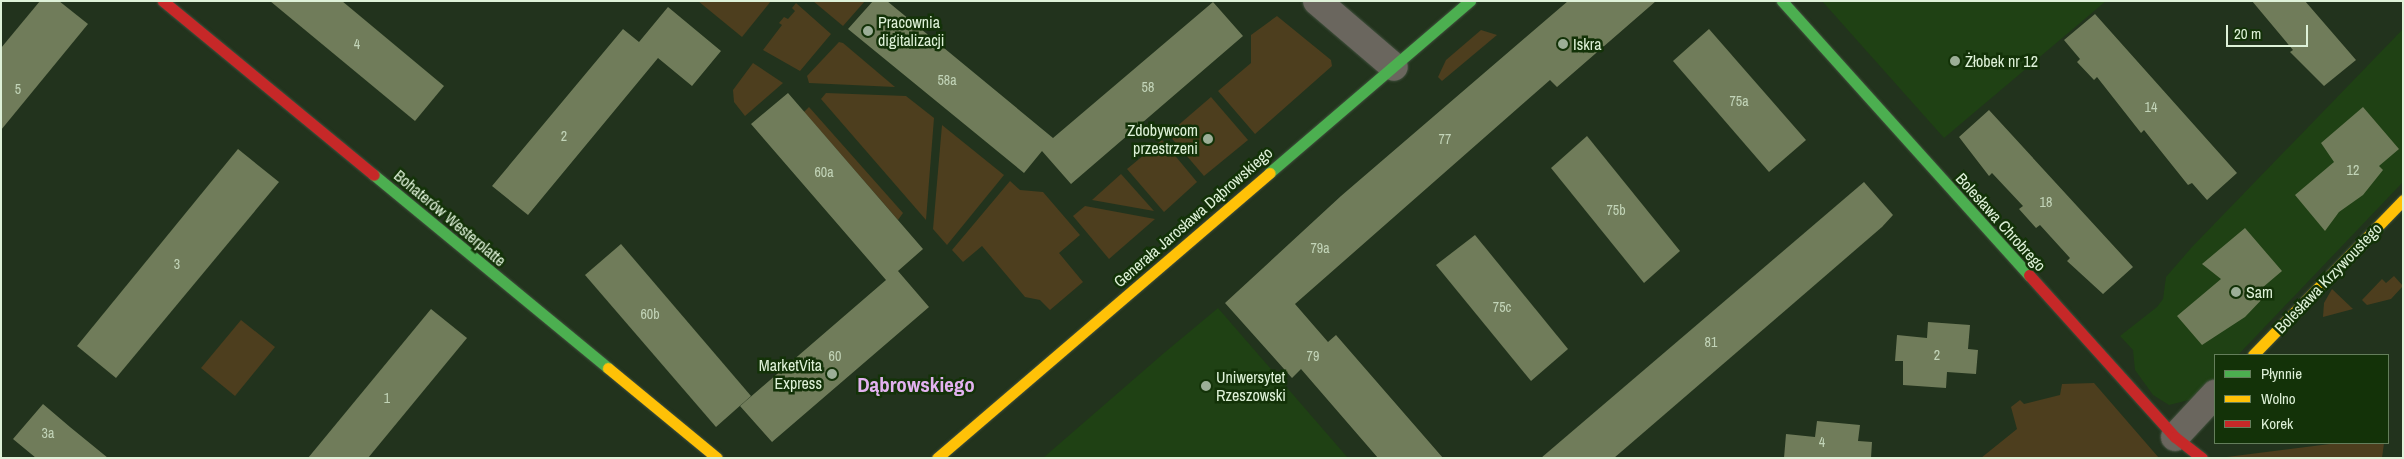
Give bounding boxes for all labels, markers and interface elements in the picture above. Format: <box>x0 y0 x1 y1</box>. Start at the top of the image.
place label: Pracownia digitalizacji <box>878 12 944 50</box>
scale bar <box>2229 15 2312 47</box>
text: 20 m <box>2234 23 2261 44</box>
marker: Pracownia digitalizacji <box>862 25 874 37</box>
place label: Iskra <box>1573 34 1601 54</box>
house number: 4 <box>354 36 360 52</box>
marker: Iskra <box>1557 38 1569 50</box>
place label: Żłobek nr 12 <box>1965 51 2038 71</box>
marker: Żłobek nr 12 <box>1949 55 1961 67</box>
house number: 58a <box>937 72 957 88</box>
house number: 58 <box>1142 79 1154 95</box>
house number: 5 <box>15 81 21 97</box>
house number: 75a <box>1729 93 1749 109</box>
house number: 14 <box>2145 99 2157 115</box>
place label: Zdobywcom przestrzeni <box>1127 120 1198 158</box>
house number: 2 <box>561 128 567 144</box>
house number: 77 <box>1439 131 1451 147</box>
marker: Zdobywcom przestrzeni <box>1202 133 1214 145</box>
street label: Generała Jarosława Dąbrowskiego <box>1110 143 1276 291</box>
house number: 12 <box>2347 162 2359 178</box>
house number: 60a <box>814 164 834 180</box>
street label: Bohaterów Westerplatte <box>390 166 510 270</box>
street label: Bolesława Chrobrego <box>1952 169 2050 275</box>
house number: 18 <box>2040 194 2052 210</box>
house number: 75b <box>1606 202 1626 218</box>
street label: Bolesława Krzywoustego <box>2270 219 2386 337</box>
house number: 79a <box>1310 240 1330 256</box>
house number: 3 <box>174 256 180 272</box>
place label: Sam <box>2246 282 2273 302</box>
marker: Sam <box>2230 286 2242 298</box>
house number: 75c <box>1493 299 1511 315</box>
house number: 60b <box>640 306 660 322</box>
house number: 81 <box>1705 334 1717 350</box>
house number: 2 <box>1934 347 1940 363</box>
house number: 60 <box>829 348 841 364</box>
house number: 79 <box>1307 348 1319 364</box>
legend <box>2214 354 2389 444</box>
place label: MarketVita Express <box>759 355 822 393</box>
text: Płynnie <box>2261 363 2302 384</box>
place label: Uniwersytet Rzeszowski <box>1216 367 1286 405</box>
marker: MarketVita Express <box>826 368 838 380</box>
district label: Dąbrowskiego <box>857 372 975 398</box>
marker: Uniwersytet Rzeszowski <box>1200 380 1212 392</box>
text: Wolno <box>2261 388 2296 409</box>
house number: 1 <box>384 390 390 406</box>
text: Korek <box>2261 413 2293 434</box>
house number: 3a <box>42 425 54 441</box>
house number: 4 <box>1819 434 1825 450</box>

